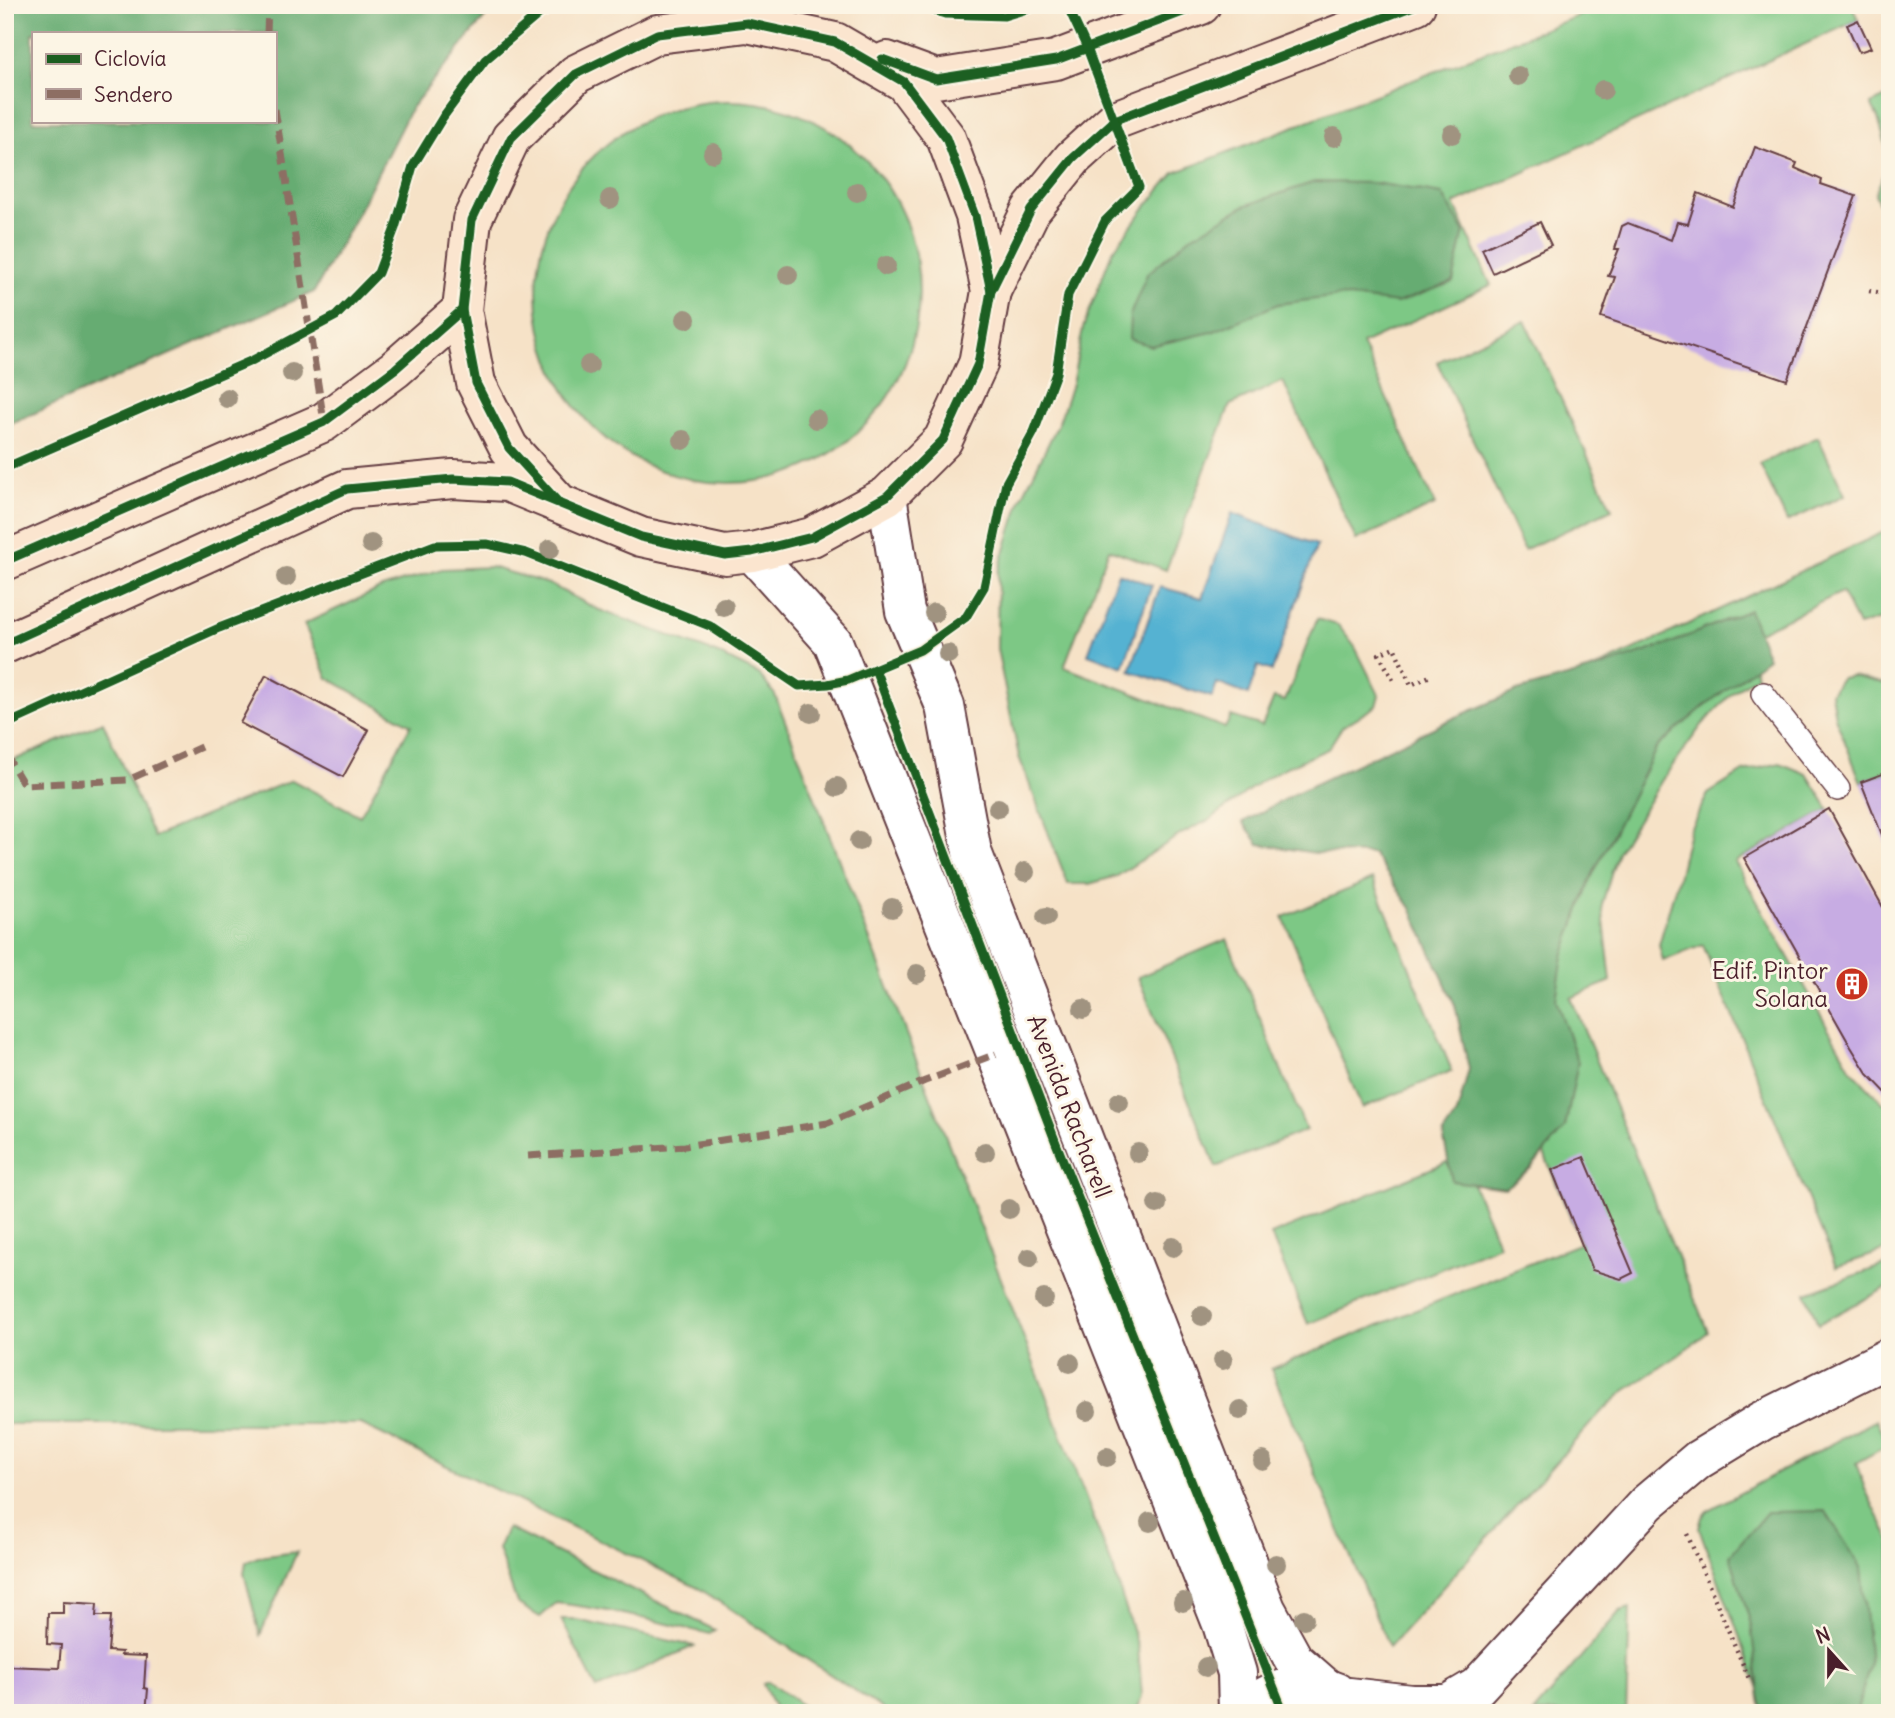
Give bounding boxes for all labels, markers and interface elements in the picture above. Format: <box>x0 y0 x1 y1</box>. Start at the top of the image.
legend <box>32 32 276 122</box>
text: Ciclovía <box>94 45 167 72</box>
text: Sendero <box>94 81 173 108</box>
place label: Edif. Pintor Solana <box>1712 955 1828 1013</box>
building icon: Edif. Pintor Solana <box>1833 965 1871 1003</box>
street label: Avenida Racharell <box>1021 1010 1119 1202</box>
north arrow <box>1794 1616 1864 1686</box>
text: N <box>1812 1622 1833 1649</box>

